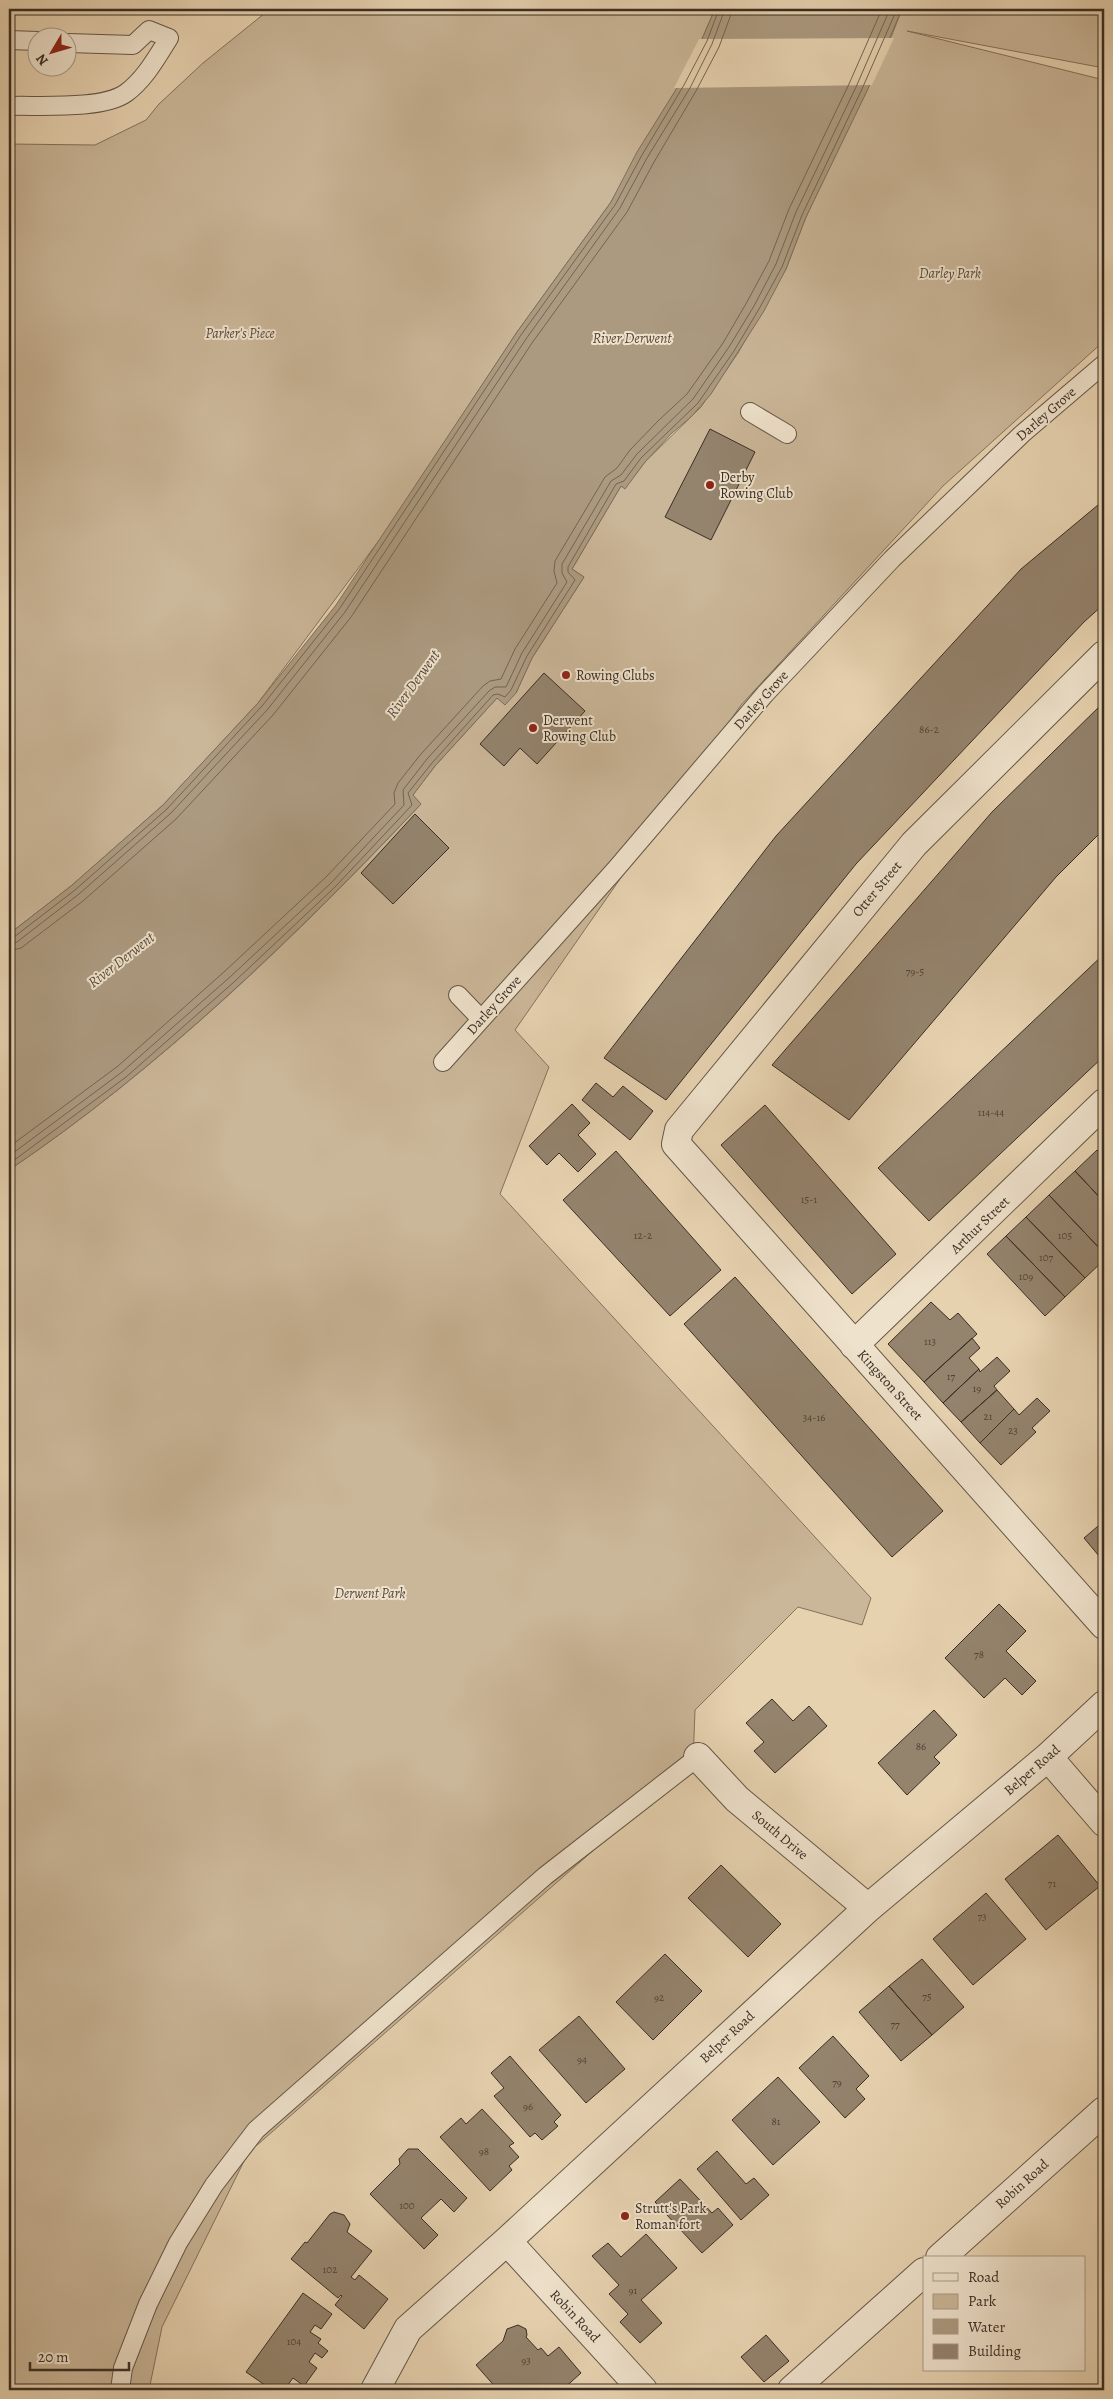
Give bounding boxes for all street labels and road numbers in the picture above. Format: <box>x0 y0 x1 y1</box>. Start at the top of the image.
street label: Darley Grove <box>1012 383 1080 445</box>
street label: Darley Grove <box>729 666 793 734</box>
street label: Otter Street <box>848 857 906 921</box>
street label: Darley Grove <box>462 971 526 1039</box>
street label: Arthur Street <box>946 1192 1014 1259</box>
street label: Kingston Street <box>853 1345 927 1425</box>
street label: Belper Road <box>1000 1740 1065 1800</box>
street label: South Drive <box>748 1806 812 1864</box>
street label: Belper Road <box>695 2006 759 2067</box>
street label: Robin Road <box>991 2155 1053 2213</box>
street label: Robin Road <box>546 2285 605 2347</box>

